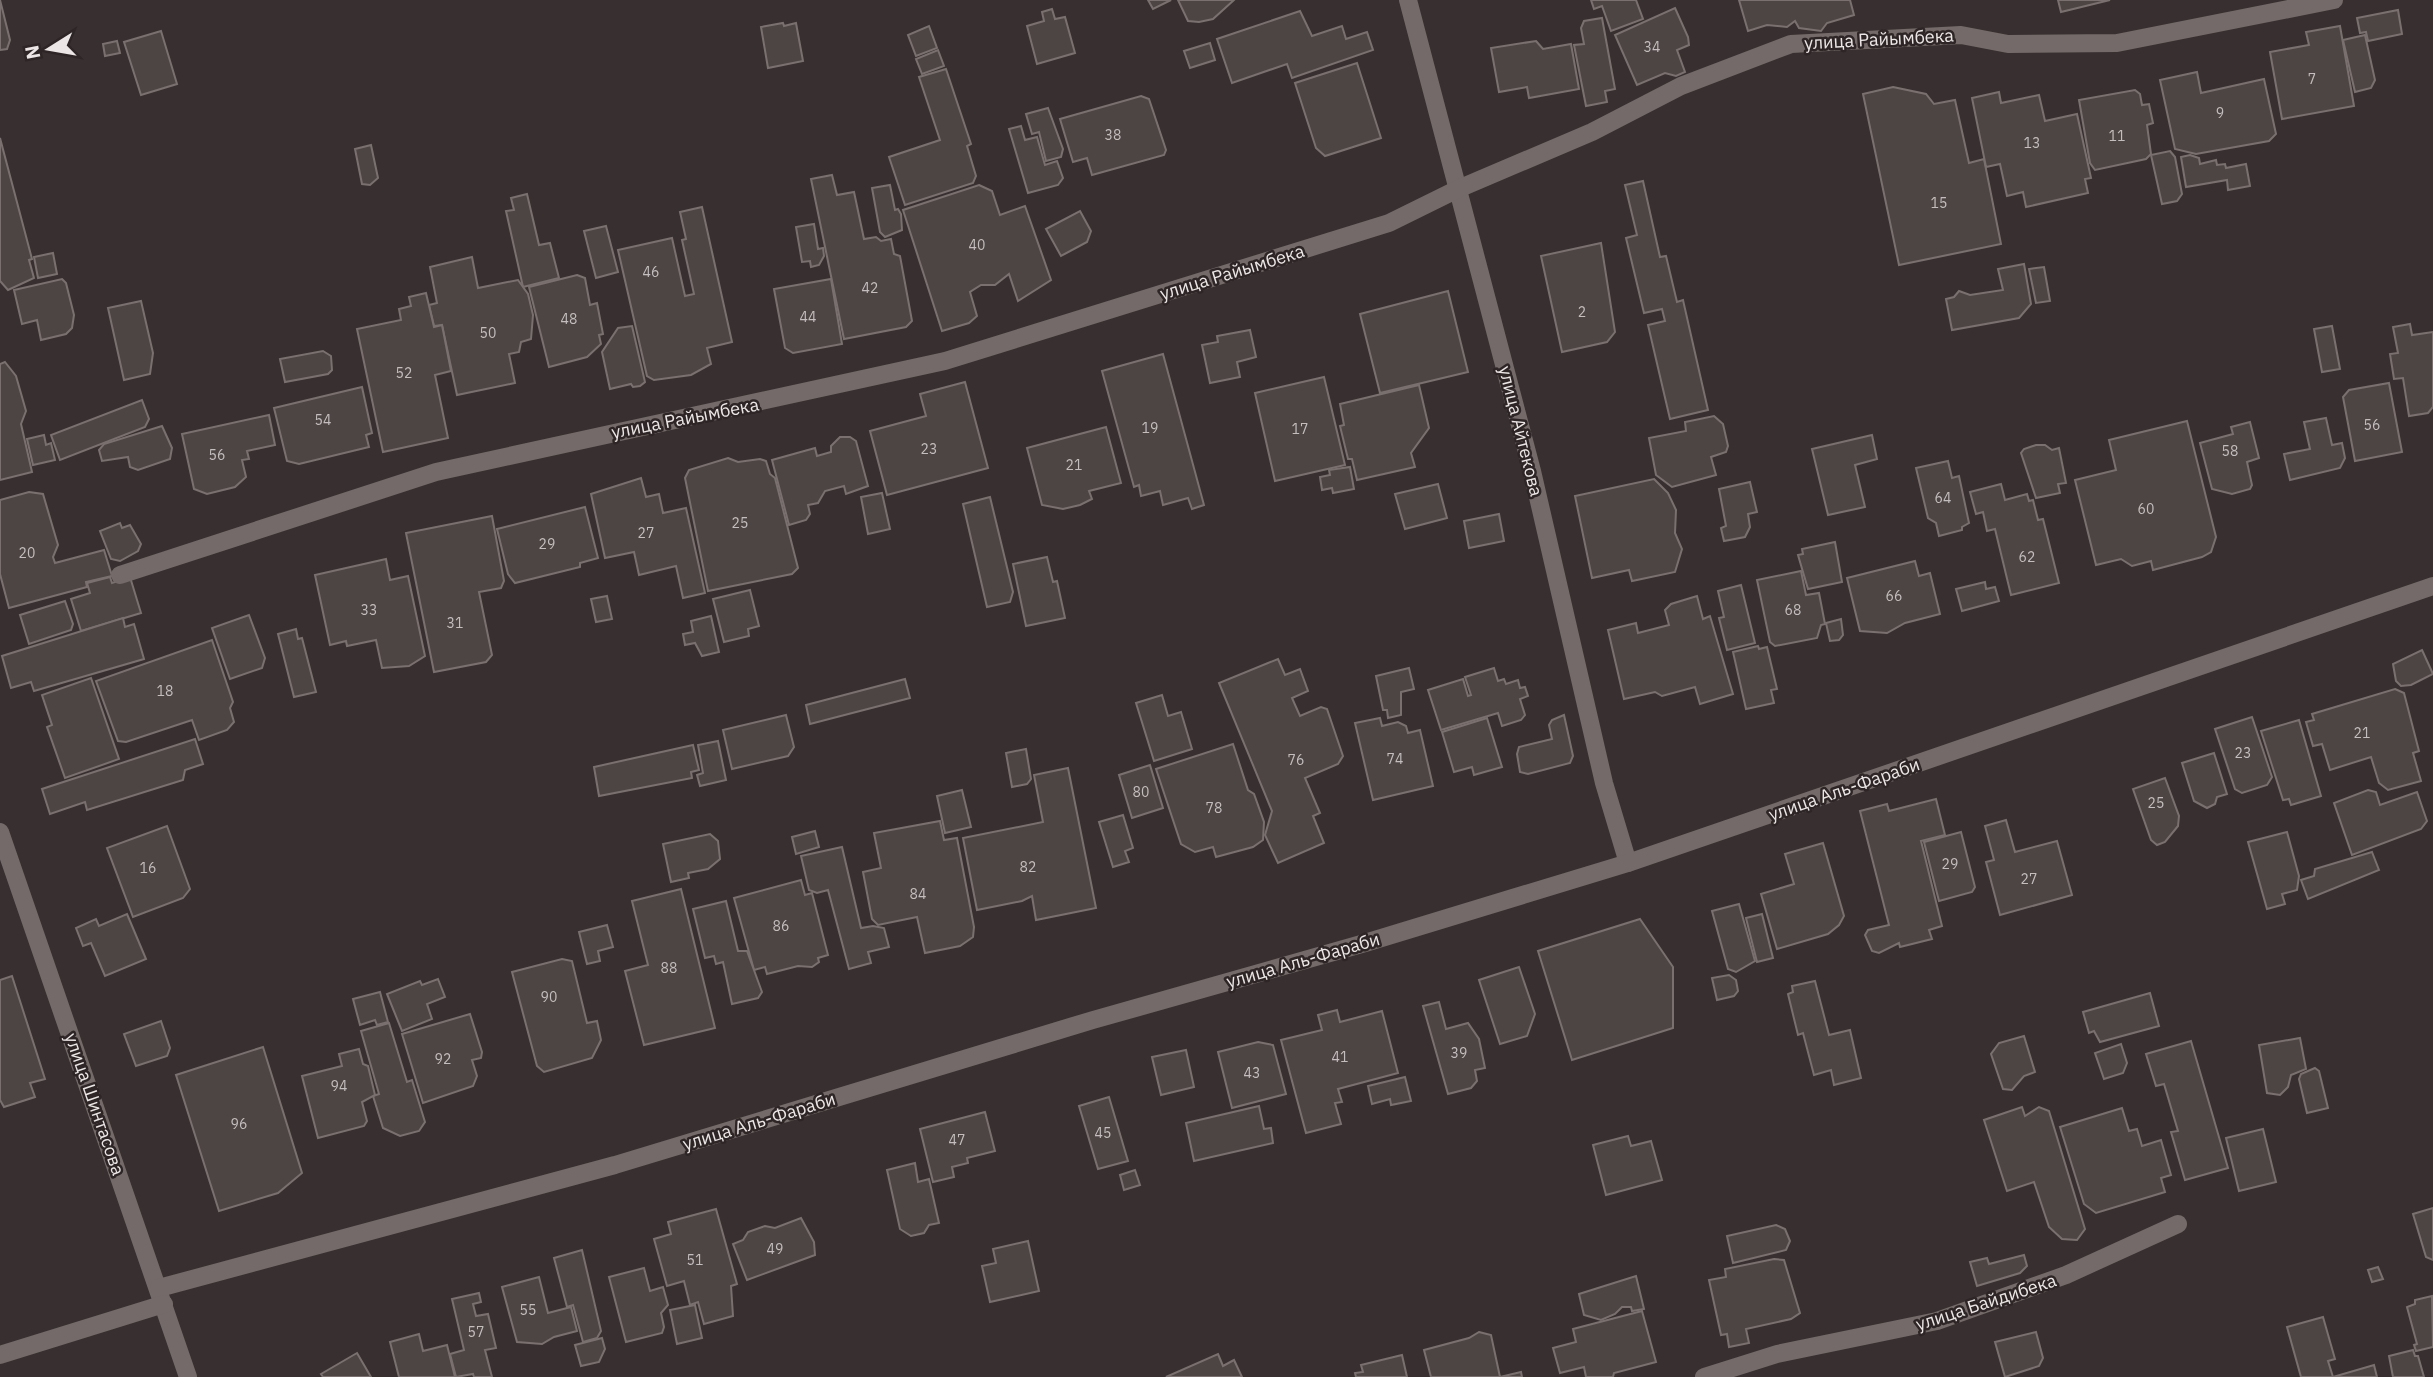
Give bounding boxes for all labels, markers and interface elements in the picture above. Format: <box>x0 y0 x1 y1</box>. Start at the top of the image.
north arrow <box>14 14 84 84</box>
street label: улица Райымбека <box>1804 24 1955 54</box>
house number: 34 <box>1644 38 1660 56</box>
text: N <box>19 43 45 61</box>
house number: 7 <box>2308 70 2316 88</box>
house number: 9 <box>2216 104 2224 122</box>
house number: 38 <box>1105 126 1121 144</box>
house number: 11 <box>2109 127 2125 145</box>
house number: 13 <box>2024 134 2040 152</box>
house number: 15 <box>1931 194 1947 212</box>
house number: 40 <box>969 236 985 254</box>
street label: улица Райымбека <box>1157 239 1307 305</box>
house number: 46 <box>643 263 659 281</box>
house number: 42 <box>862 279 878 297</box>
house number: 2 <box>1578 303 1586 321</box>
house number: 44 <box>800 308 816 326</box>
house number: 48 <box>561 310 577 328</box>
house number: 50 <box>480 324 496 342</box>
street label: улица Айтекова <box>1494 363 1548 499</box>
house number: 52 <box>396 364 412 382</box>
street label: улица Райымбека <box>609 392 761 444</box>
house number: 54 <box>315 411 331 429</box>
house number: 56 <box>2364 416 2380 434</box>
house number: 19 <box>1142 419 1158 437</box>
house number: 17 <box>1292 420 1308 438</box>
house number: 23 <box>921 440 937 458</box>
house number: 58 <box>2222 442 2238 460</box>
house number: 56 <box>209 446 225 464</box>
house number: 21 <box>1066 456 1082 474</box>
house number: 64 <box>1935 489 1951 507</box>
house number: 60 <box>2138 500 2154 518</box>
house number: 25 <box>732 514 748 532</box>
house number: 27 <box>638 524 654 542</box>
house number: 29 <box>539 535 555 553</box>
house number: 20 <box>19 544 35 562</box>
house number: 62 <box>2019 548 2035 566</box>
house number: 66 <box>1886 587 1902 605</box>
house number: 33 <box>361 601 377 619</box>
house number: 68 <box>1785 601 1801 619</box>
house number: 31 <box>447 614 463 632</box>
house number: 18 <box>157 682 173 700</box>
house number: 21 <box>2354 724 2370 742</box>
house number: 23 <box>2235 744 2251 762</box>
house number: 74 <box>1387 750 1403 768</box>
house number: 76 <box>1288 751 1304 769</box>
street label: улица Аль-Фараби <box>1765 752 1923 826</box>
house number: 80 <box>1133 783 1149 801</box>
house number: 25 <box>2148 794 2164 812</box>
house number: 78 <box>1206 799 1222 817</box>
house number: 29 <box>1942 855 1958 873</box>
house number: 82 <box>1020 858 1036 876</box>
house number: 16 <box>140 859 156 877</box>
house number: 27 <box>2021 870 2037 888</box>
house number: 84 <box>910 885 926 903</box>
house number: 86 <box>773 917 789 935</box>
street label: улица Аль-Фараби <box>1224 927 1382 993</box>
house number: 88 <box>661 959 677 977</box>
house number: 90 <box>541 988 557 1006</box>
street label: улица Шинтасова <box>60 1030 130 1179</box>
house number: 39 <box>1451 1044 1467 1062</box>
house number: 41 <box>1332 1048 1348 1066</box>
house number: 92 <box>435 1050 451 1068</box>
house number: 43 <box>1244 1064 1260 1082</box>
house number: 94 <box>331 1077 347 1095</box>
street label: улица Аль-Фараби <box>680 1087 838 1155</box>
house number: 96 <box>231 1115 247 1133</box>
house number: 45 <box>1095 1124 1111 1142</box>
house number: 47 <box>949 1131 965 1149</box>
house number: 49 <box>767 1240 783 1258</box>
house number: 51 <box>687 1251 703 1269</box>
street label: улица Байдибека <box>1913 1268 2060 1336</box>
house number: 55 <box>520 1301 536 1319</box>
house number: 57 <box>468 1323 484 1341</box>

